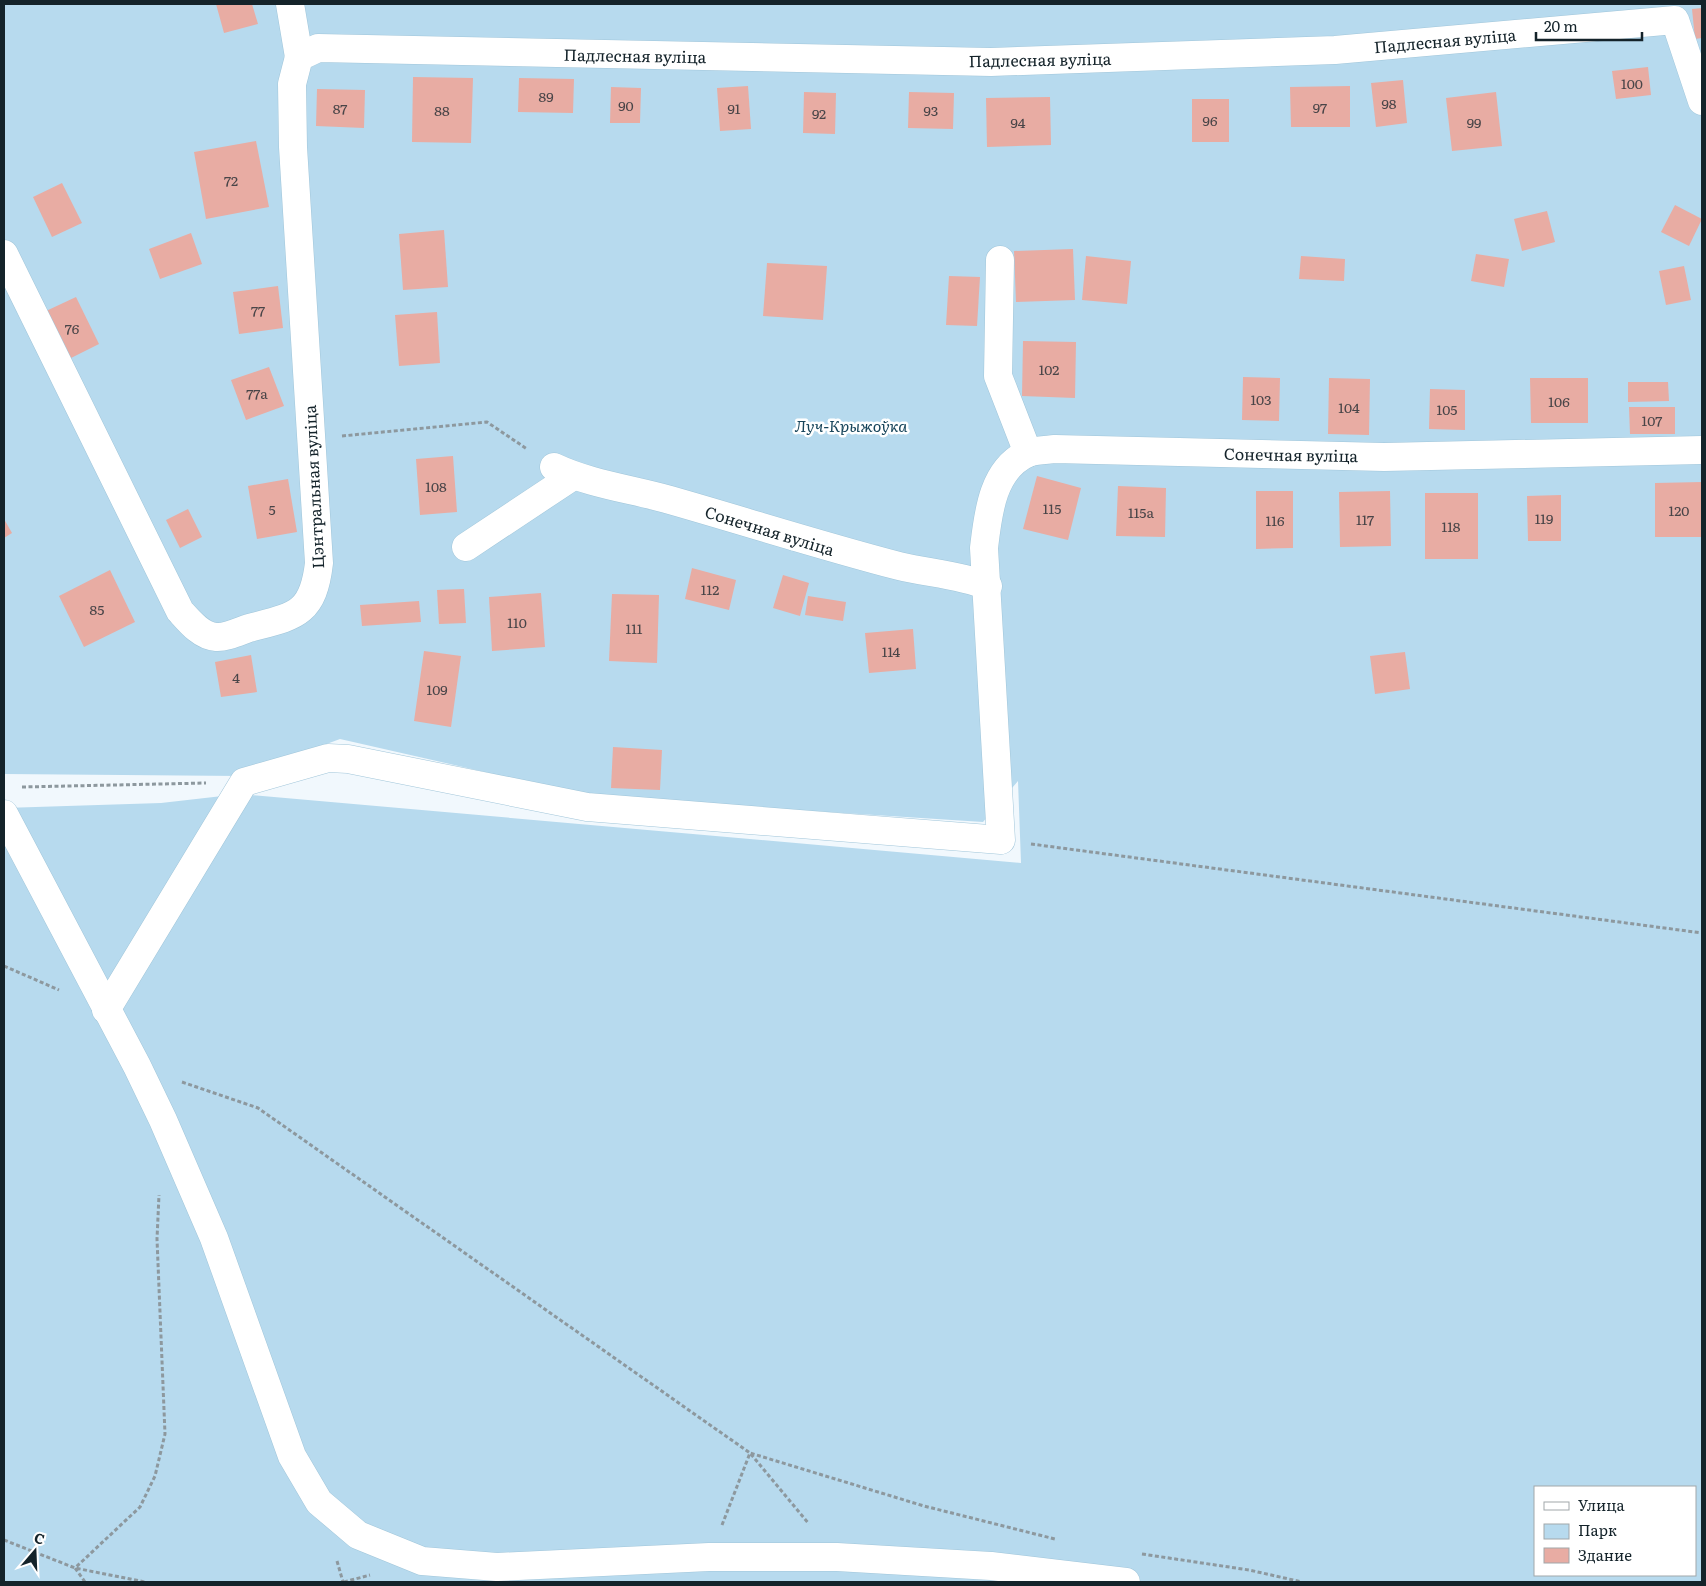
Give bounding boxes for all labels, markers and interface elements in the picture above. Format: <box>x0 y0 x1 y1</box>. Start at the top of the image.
scale bar <box>1536 10 1642 42</box>
text: 20 m <box>1544 14 1578 37</box>
street label: Падлесная вуліца <box>1373 22 1517 58</box>
street label: Падлесная вуліца <box>563 42 707 68</box>
street label: Падлесная вуліца <box>968 46 1112 72</box>
house number: 100 <box>1621 73 1643 93</box>
house number: 89 <box>538 86 554 106</box>
house number: 98 <box>1381 93 1397 113</box>
house number: 90 <box>618 95 634 115</box>
house number: 97 <box>1313 97 1327 117</box>
house number: 87 <box>333 98 347 118</box>
house number: 91 <box>727 98 741 118</box>
house number: 88 <box>434 100 450 120</box>
house number: 93 <box>924 100 938 120</box>
house number: 92 <box>812 103 826 123</box>
house number: 96 <box>1203 110 1218 130</box>
house number: 94 <box>1010 112 1026 132</box>
house number: 99 <box>1467 112 1481 132</box>
house number: 72 <box>224 170 238 190</box>
house number: 77 <box>251 300 265 320</box>
house number: 76 <box>65 318 80 338</box>
house number: 102 <box>1039 359 1059 379</box>
house number: 77а <box>246 383 268 403</box>
house number: 103 <box>1250 389 1272 409</box>
house number: 106 <box>1548 391 1570 411</box>
house number: 104 <box>1338 397 1360 417</box>
house number: 105 <box>1437 399 1457 419</box>
street label: Цэнтральная вуліца <box>297 404 329 570</box>
house number: 107 <box>1642 410 1662 430</box>
park label: Луч-Крыжоўка <box>795 413 908 437</box>
street label: Сонечная вуліца <box>1224 441 1359 467</box>
house number: 108 <box>425 476 447 496</box>
house number: 115 <box>1043 498 1061 518</box>
house number: 5 <box>268 499 276 519</box>
street label: Сонечная вуліца <box>702 499 838 561</box>
house number: 120 <box>1669 500 1689 520</box>
house number: 115а <box>1128 502 1154 522</box>
house number: 119 <box>1535 508 1553 528</box>
house number: 117 <box>1356 509 1374 529</box>
house number: 116 <box>1266 510 1285 530</box>
house number: 118 <box>1441 516 1461 536</box>
house number: 112 <box>701 579 719 599</box>
house number: 85 <box>90 599 104 619</box>
house number: 110 <box>507 612 527 632</box>
house number: 111 <box>625 618 643 638</box>
house number: 114 <box>882 641 901 661</box>
house number: 4 <box>232 667 240 687</box>
house number: 109 <box>426 679 448 699</box>
legend <box>1534 1486 1696 1576</box>
text: Улица <box>1578 1493 1626 1516</box>
text: Парк <box>1578 1518 1617 1541</box>
north arrow <box>10 1526 60 1576</box>
text: С <box>32 1527 48 1549</box>
text: Здание <box>1578 1543 1632 1566</box>

